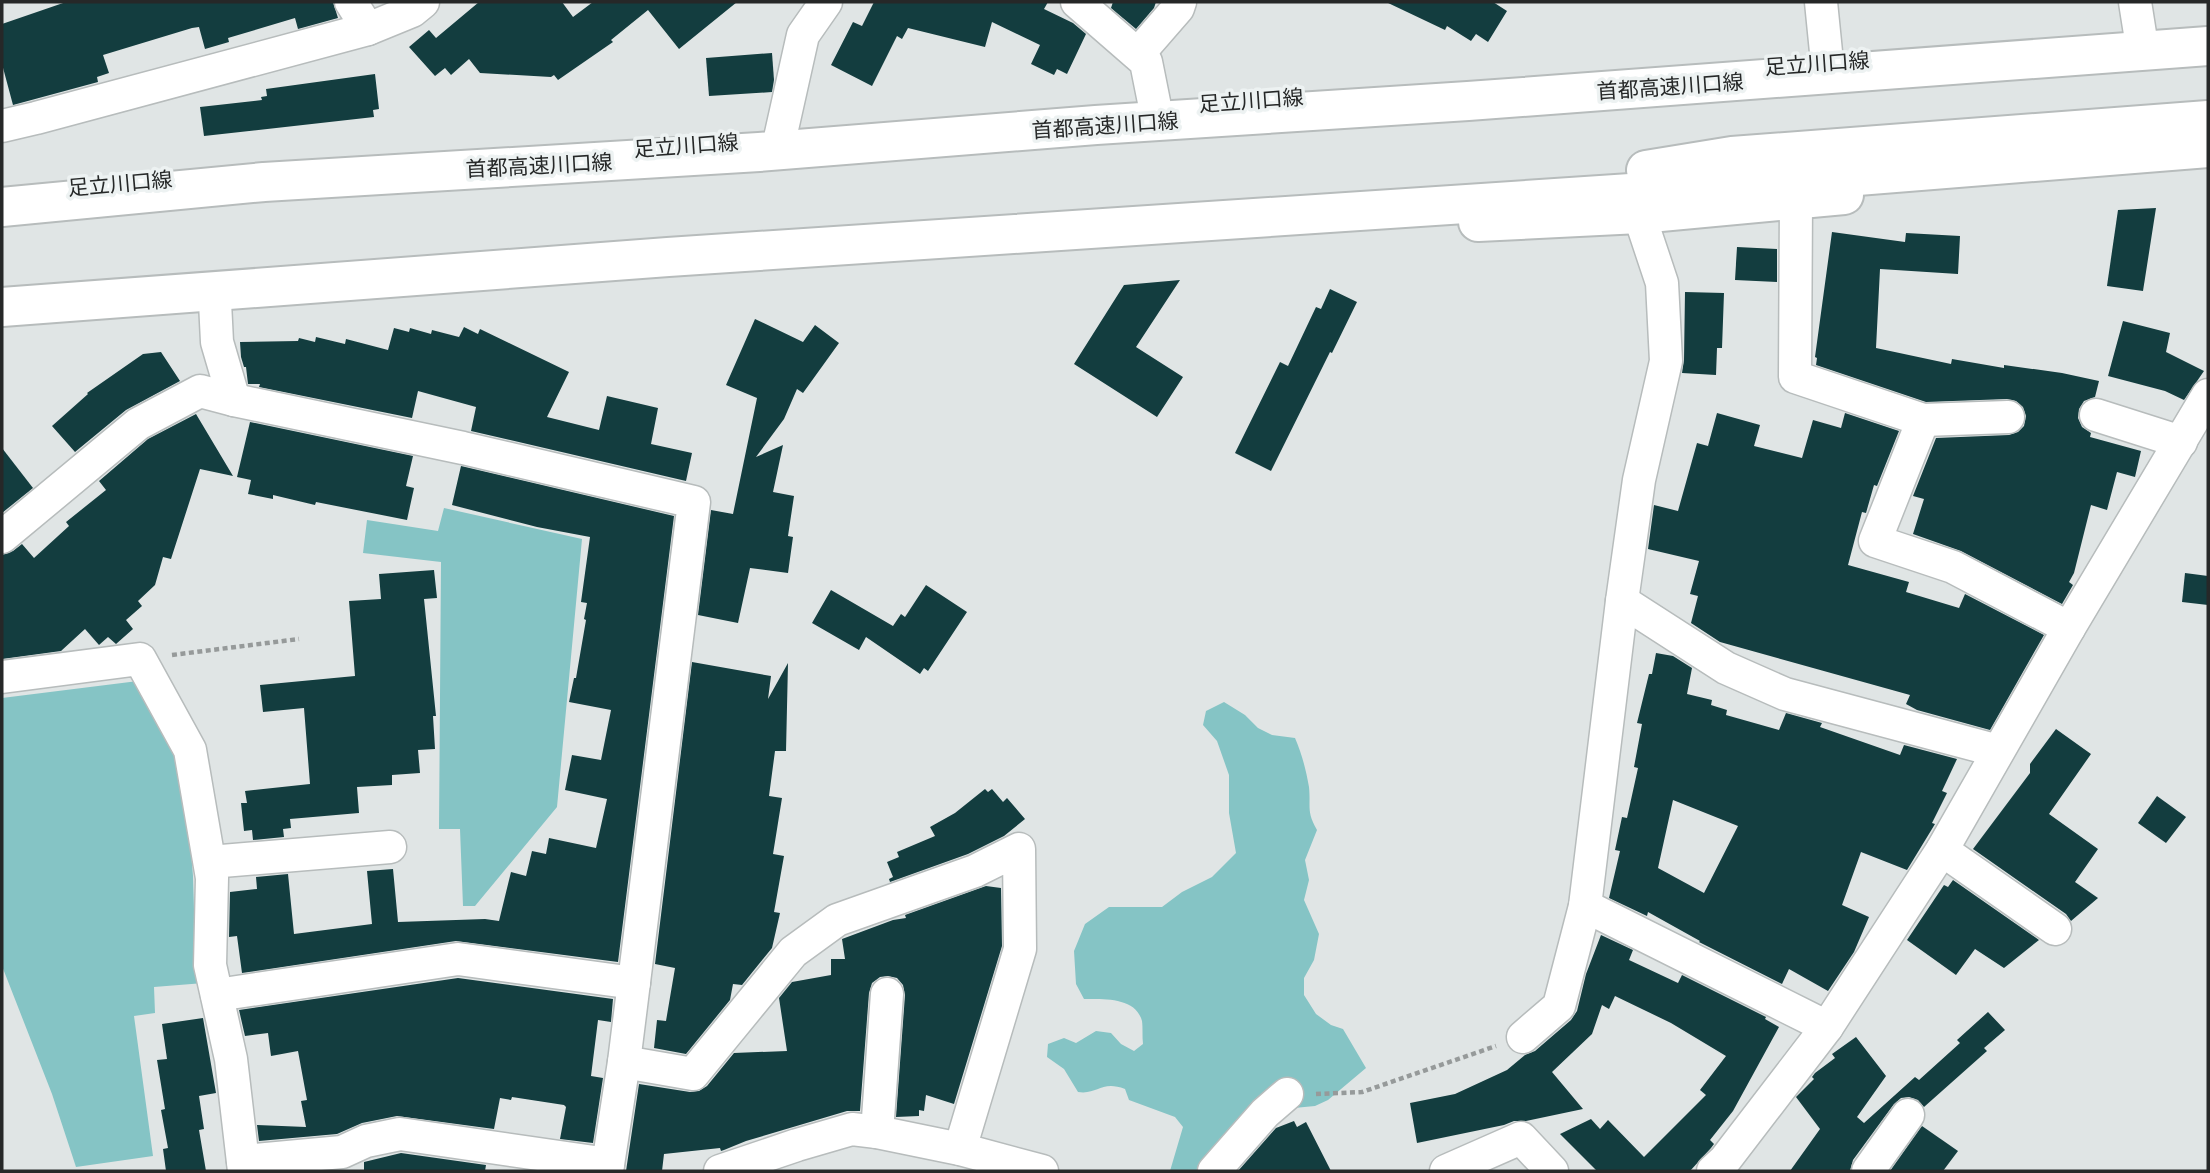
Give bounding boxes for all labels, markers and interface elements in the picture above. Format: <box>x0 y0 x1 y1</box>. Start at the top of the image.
street label: 足立川口線 <box>1764 47 1870 79</box>
street label: 首都高速川口線 <box>1596 69 1744 103</box>
street label: 足立川口線 <box>1198 84 1304 116</box>
street label: 首都高速川口線 <box>1031 108 1179 142</box>
street label: 足立川口線 <box>633 129 739 161</box>
street label: 首都高速川口線 <box>465 149 613 181</box>
street label: 足立川口線 <box>67 166 173 200</box>

